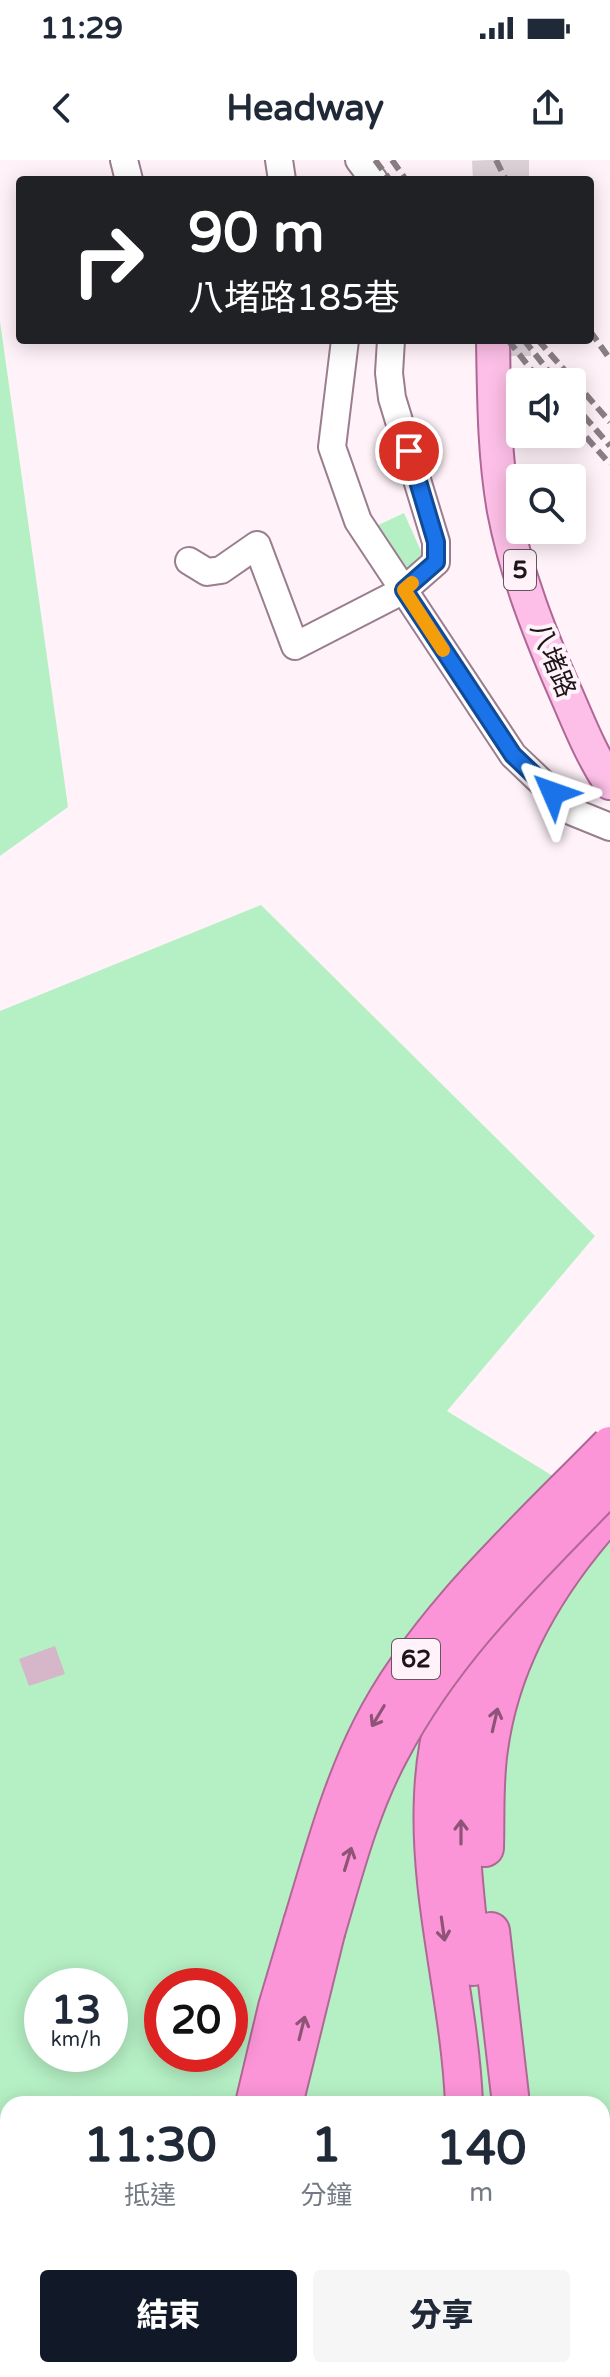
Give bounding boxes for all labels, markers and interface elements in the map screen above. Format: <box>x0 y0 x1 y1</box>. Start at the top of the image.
text: 11:29 <box>40 10 123 47</box>
icon: back <box>40 86 84 130</box>
icon: share <box>526 86 570 130</box>
text: Headway <box>226 87 384 130</box>
text: 90 m <box>188 200 324 267</box>
icon: right <box>56 208 160 312</box>
text: 八堵路185巷 <box>188 277 400 320</box>
map controls <box>506 368 586 544</box>
button: sound <box>506 368 586 448</box>
pin <box>375 417 443 485</box>
icon: arrive <box>387 429 431 473</box>
button: search <box>506 464 586 544</box>
road number: 5 <box>504 550 536 590</box>
street label: 八堵路 <box>524 618 582 702</box>
position arrow <box>511 751 595 835</box>
road number: 62 <box>392 1639 440 1679</box>
one-way arrow <box>370 1704 386 1727</box>
one-way arrow <box>488 1708 503 1734</box>
one-way arrow <box>453 1819 469 1846</box>
one-way arrow <box>341 1846 356 1872</box>
one-way arrow <box>436 1916 451 1941</box>
speed limit sign: 20 <box>144 1968 248 2072</box>
text: 13 <box>51 1986 101 2034</box>
one-way arrow <box>296 2016 311 2042</box>
text: km/h <box>51 2028 101 2052</box>
text: 11:30 <box>84 2117 217 2175</box>
text: 1 <box>311 2117 341 2175</box>
text: 140 <box>436 2120 526 2178</box>
text: m <box>469 2177 493 2208</box>
text: 抵達 <box>124 2180 176 2211</box>
text: 分鐘 <box>300 2180 352 2211</box>
button: 結束 <box>40 2270 297 2362</box>
button: 分享 <box>313 2270 570 2362</box>

